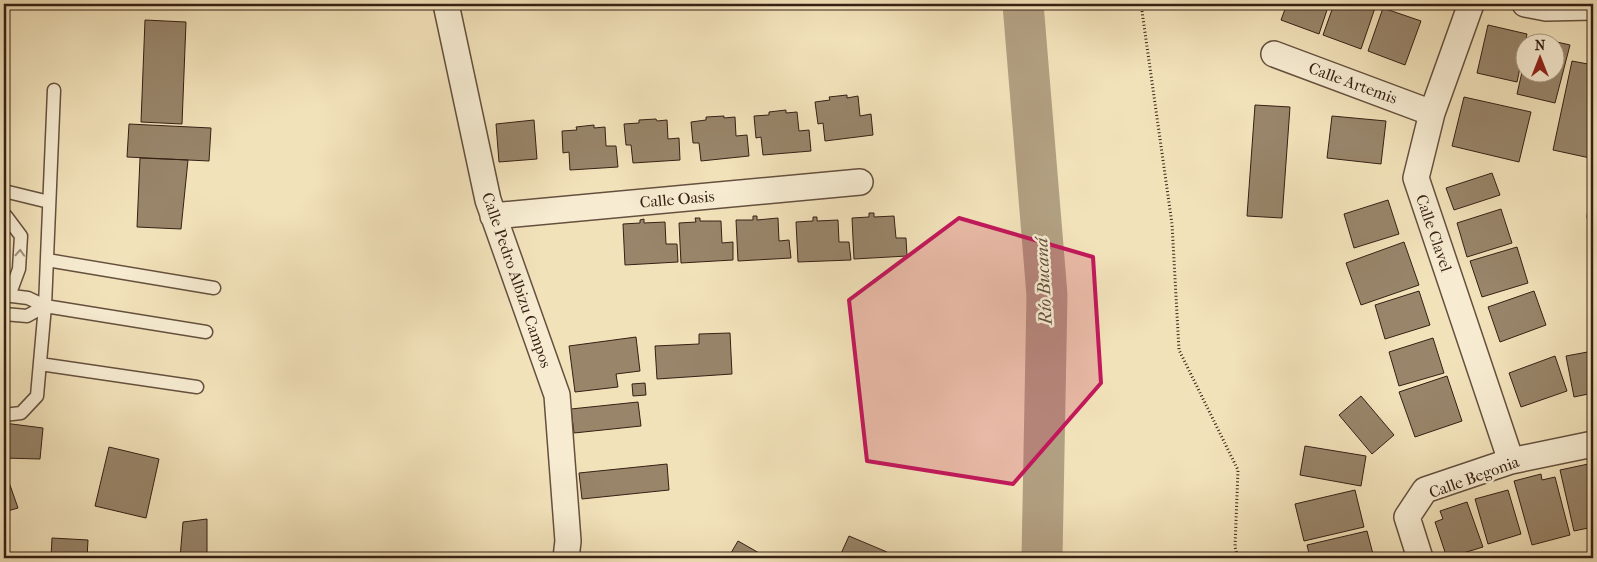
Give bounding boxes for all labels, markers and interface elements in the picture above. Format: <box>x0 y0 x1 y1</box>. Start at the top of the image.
north arrow <box>1514 32 1564 82</box>
text: N <box>1535 37 1546 54</box>
street label: Calle Artemis <box>1306 58 1400 108</box>
street label: Calle Oasis <box>639 186 715 212</box>
street label: Calle Pedro Albizu Campos <box>478 190 556 370</box>
street label: Calle Clavel <box>1412 192 1456 275</box>
water label: Río Bucaná <box>1031 235 1057 326</box>
one-way arrow <box>15 249 26 257</box>
street label: Calle Begonia <box>1426 452 1522 502</box>

